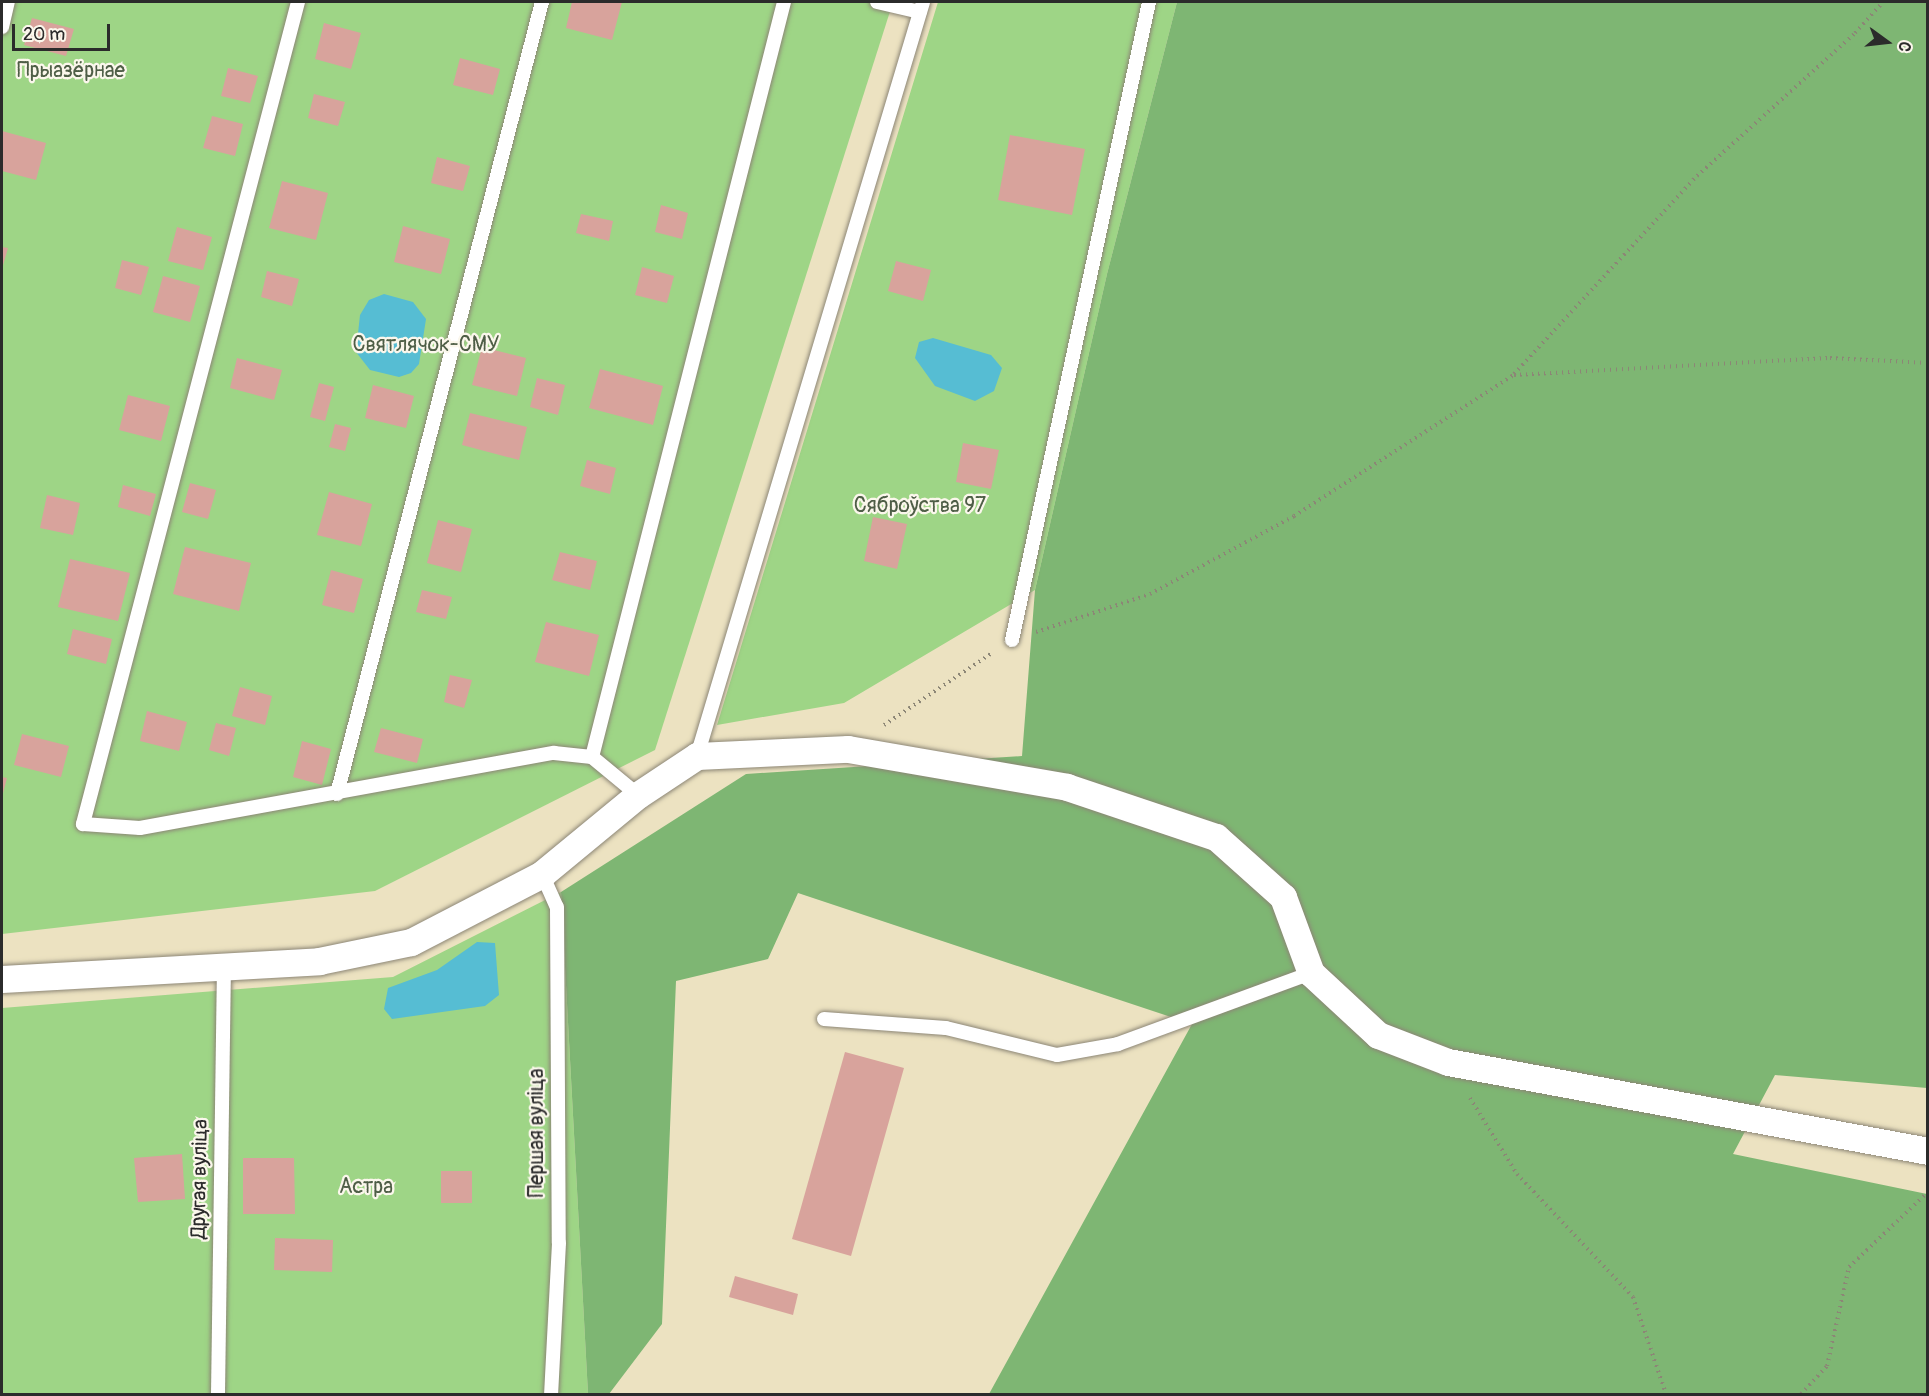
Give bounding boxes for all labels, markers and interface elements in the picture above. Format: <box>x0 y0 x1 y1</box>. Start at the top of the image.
scale bar <box>15 12 112 50</box>
north arrow <box>1857 12 1917 72</box>
text: 20 m <box>23 23 65 46</box>
text: С <box>1893 39 1915 54</box>
park label: Прыазёрнае <box>17 58 125 84</box>
park label: Святлячок-СМУ <box>353 332 499 358</box>
park label: Сяброўства 97 <box>854 493 986 519</box>
street label: Першая вуліца <box>524 1069 550 1197</box>
street label: Другая вуліца <box>186 1119 214 1239</box>
park label: Астра <box>339 1174 393 1200</box>

